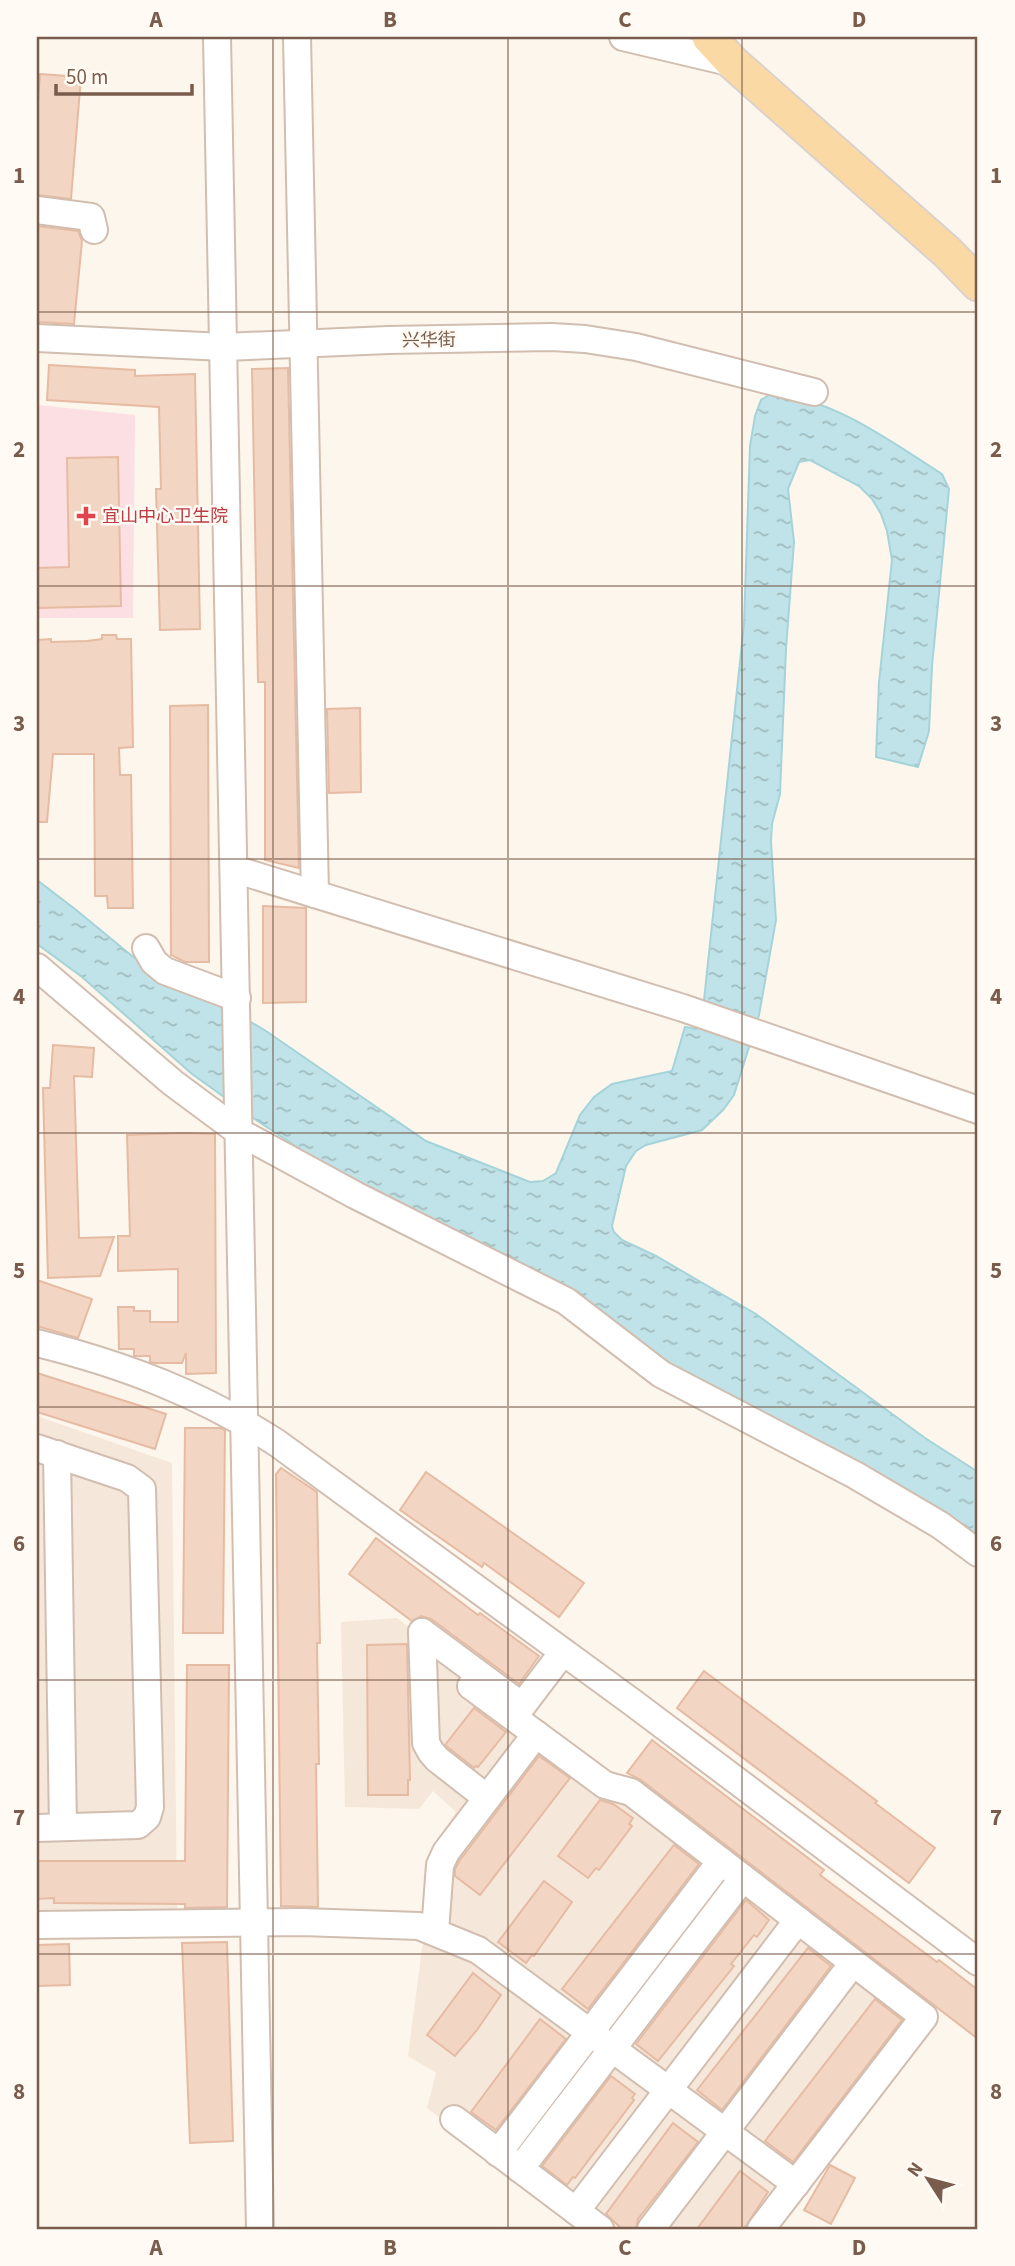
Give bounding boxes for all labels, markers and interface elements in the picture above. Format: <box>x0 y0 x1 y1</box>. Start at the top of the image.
text: A <box>148 3 163 36</box>
text: B <box>383 3 397 36</box>
text: C <box>618 3 632 36</box>
text: D <box>852 3 866 36</box>
scale bar <box>56 52 192 96</box>
text: 50 m <box>66 62 108 92</box>
text: 1 <box>13 159 25 192</box>
text: 1 <box>990 159 1002 192</box>
street label: 兴华街 <box>402 328 456 353</box>
text: 2 <box>13 433 25 466</box>
text: 2 <box>990 433 1002 466</box>
place label: 宜山中心卫生院 <box>102 504 228 529</box>
marker: 宜山中心卫生院 <box>76 506 96 526</box>
text: 3 <box>13 707 25 740</box>
text: 3 <box>990 707 1002 740</box>
text: 4 <box>13 980 25 1013</box>
text: 4 <box>990 980 1002 1013</box>
text: 5 <box>13 1254 25 1287</box>
text: 5 <box>990 1254 1002 1287</box>
text: 6 <box>13 1527 25 1560</box>
text: 6 <box>990 1527 1002 1560</box>
text: 7 <box>13 1801 25 1834</box>
text: 7 <box>990 1801 1002 1834</box>
text: 8 <box>13 2075 25 2108</box>
text: 8 <box>990 2075 1002 2108</box>
north arrow <box>892 2144 962 2214</box>
text: N <box>901 2157 930 2183</box>
text: A <box>148 2231 163 2264</box>
text: B <box>383 2231 397 2264</box>
text: C <box>618 2231 632 2264</box>
text: D <box>852 2231 866 2264</box>

